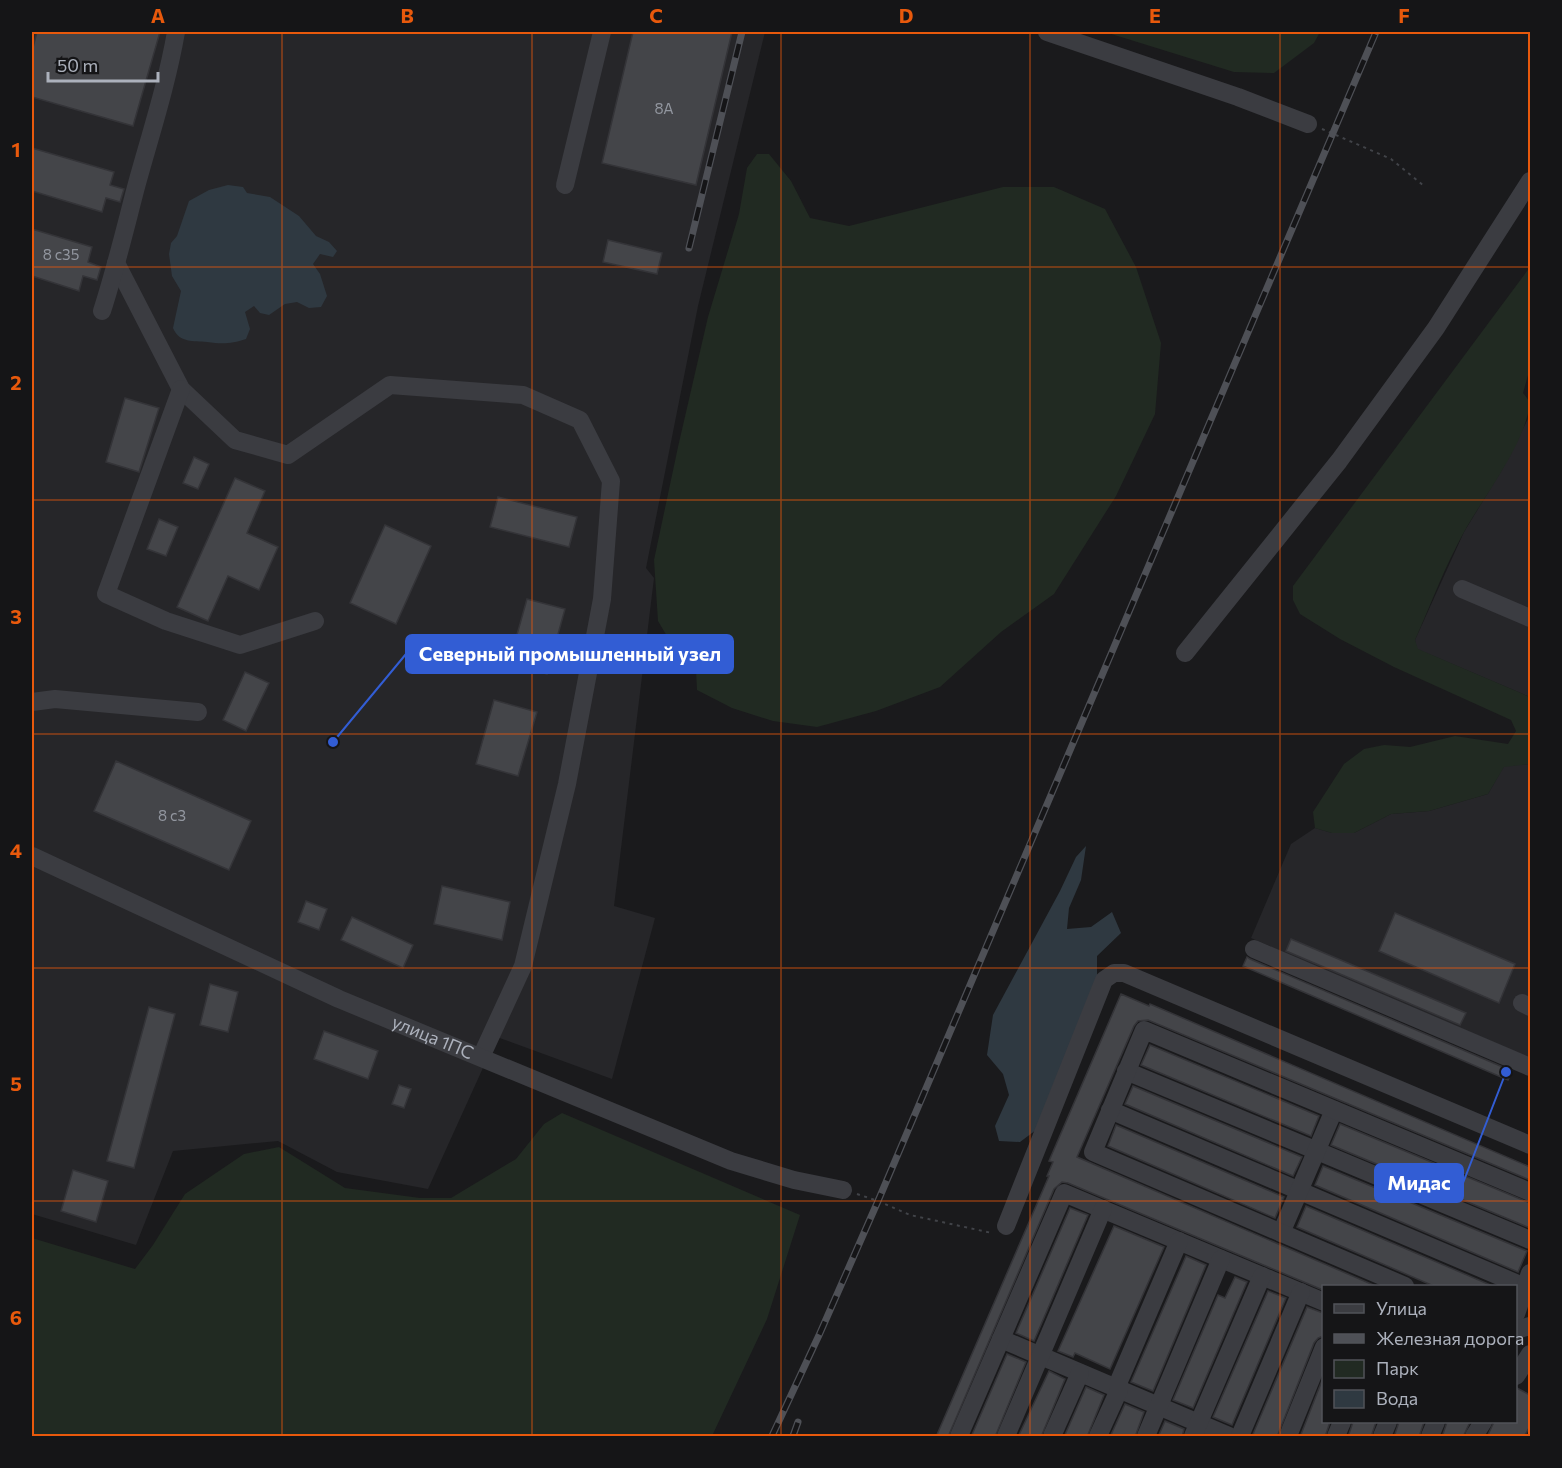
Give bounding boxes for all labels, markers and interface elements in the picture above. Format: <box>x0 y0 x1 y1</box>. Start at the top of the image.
text: A <box>151 3 165 27</box>
text: B <box>400 3 414 27</box>
text: C <box>649 3 663 27</box>
text: D <box>899 3 913 27</box>
text: E <box>1149 3 1161 27</box>
text: F <box>1398 3 1410 27</box>
scale bar <box>48 45 158 83</box>
text: 50 m <box>57 54 98 76</box>
house number: 8А <box>654 99 674 117</box>
text: 1 <box>11 137 21 161</box>
house number: 8 с35 <box>43 245 79 263</box>
text: 2 <box>10 370 22 394</box>
text: 3 <box>10 604 22 628</box>
callout: Северный промышленный узел <box>406 635 733 673</box>
text: Северный промышленный узел <box>419 641 721 665</box>
house number: 8 с3 <box>158 806 186 824</box>
text: 4 <box>10 838 22 862</box>
street label: улица 1ПС <box>389 1010 477 1063</box>
text: 5 <box>10 1071 22 1095</box>
callout: Мидас <box>1375 1164 1463 1202</box>
text: Мидас <box>1387 1170 1451 1194</box>
legend <box>1322 1285 1517 1423</box>
text: Улица <box>1376 1297 1427 1319</box>
text: 6 <box>10 1305 22 1329</box>
text: Железная дорога <box>1376 1327 1524 1349</box>
text: Парк <box>1376 1357 1419 1379</box>
text: Вода <box>1376 1387 1418 1409</box>

